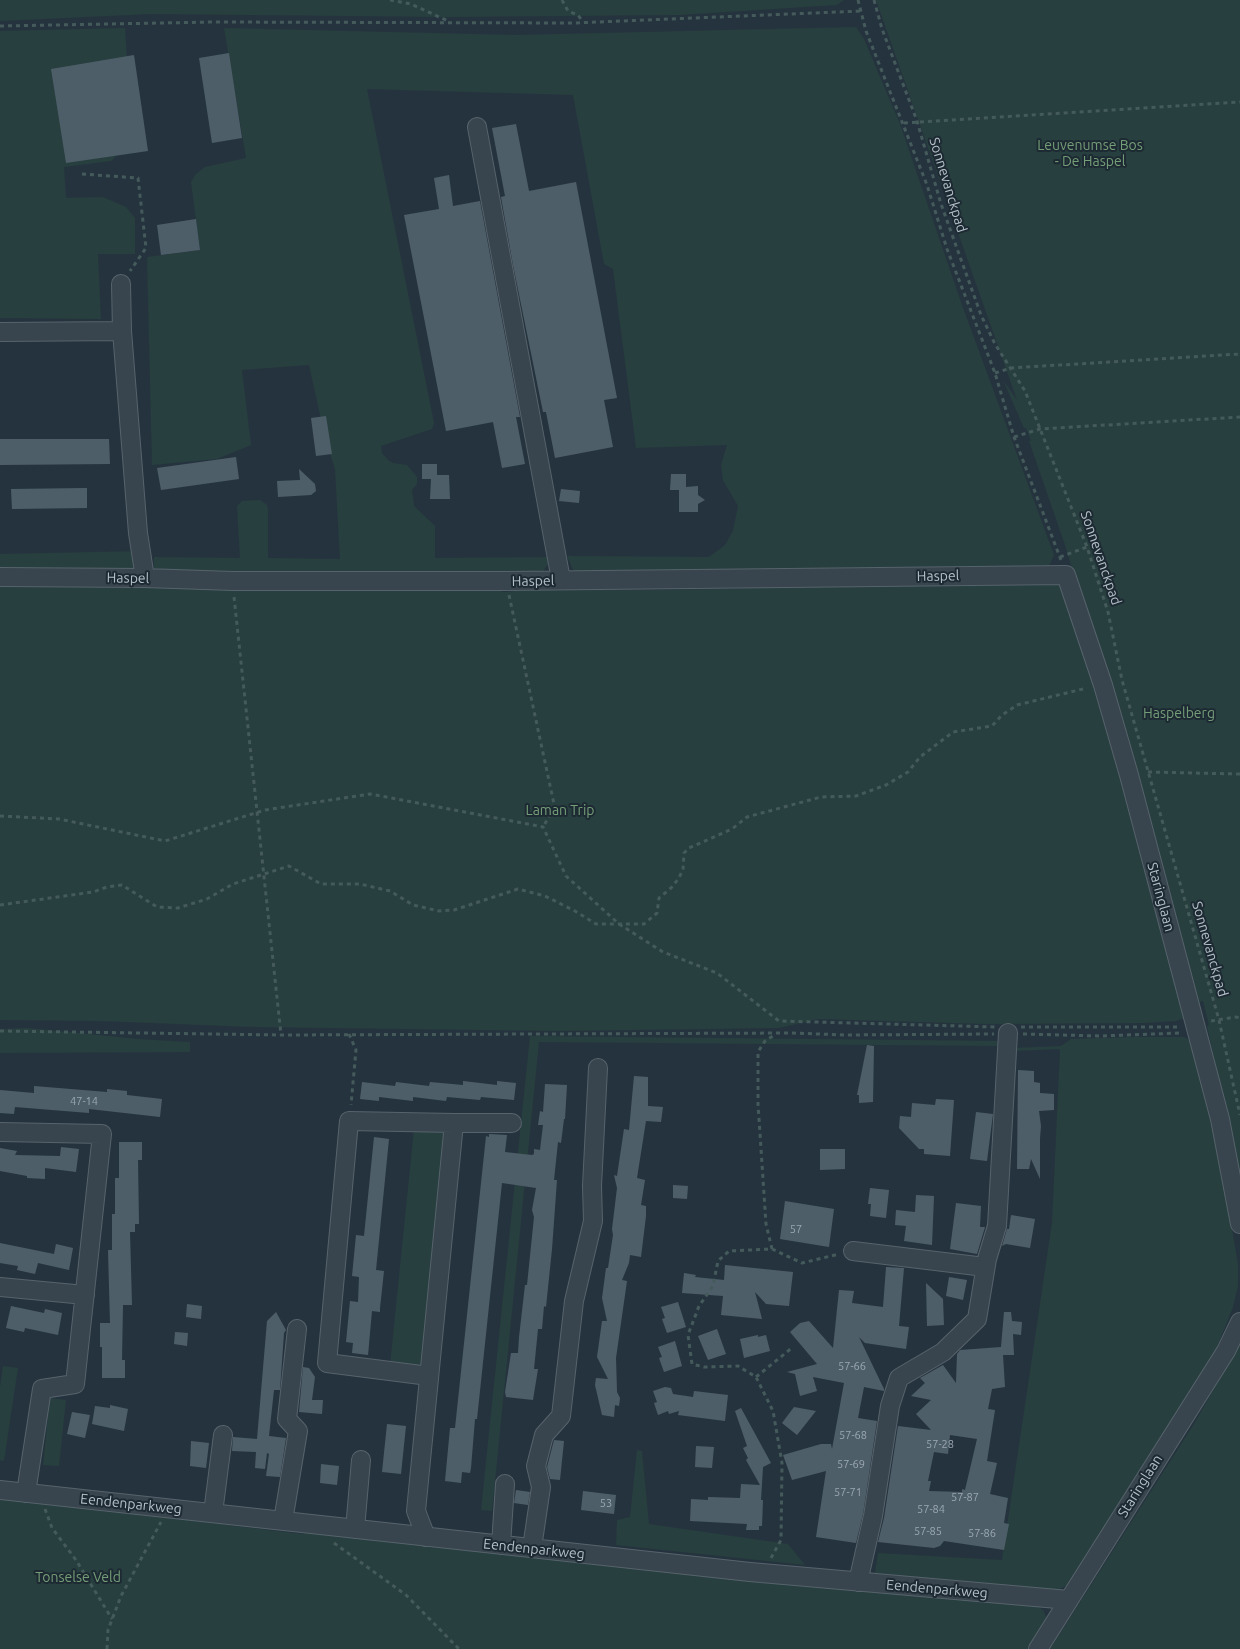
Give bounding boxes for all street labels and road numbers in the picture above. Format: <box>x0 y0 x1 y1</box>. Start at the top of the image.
street label: Sonnevanckpad <box>926 135 970 235</box>
street label: Sonnevanckpad <box>1077 509 1125 607</box>
street label: Haspel <box>917 567 959 585</box>
street label: Haspel <box>107 569 149 587</box>
street label: Haspel <box>512 572 554 590</box>
street label: Staringlaan <box>1144 861 1178 933</box>
street label: Sonnevanckpad <box>1188 899 1232 999</box>
street label: Staringlaan <box>1114 1452 1166 1520</box>
street label: Eendenparkweg <box>79 1490 183 1518</box>
street label: Eendenparkweg <box>482 1535 586 1563</box>
street label: Eendenparkweg <box>886 1576 988 1602</box>

